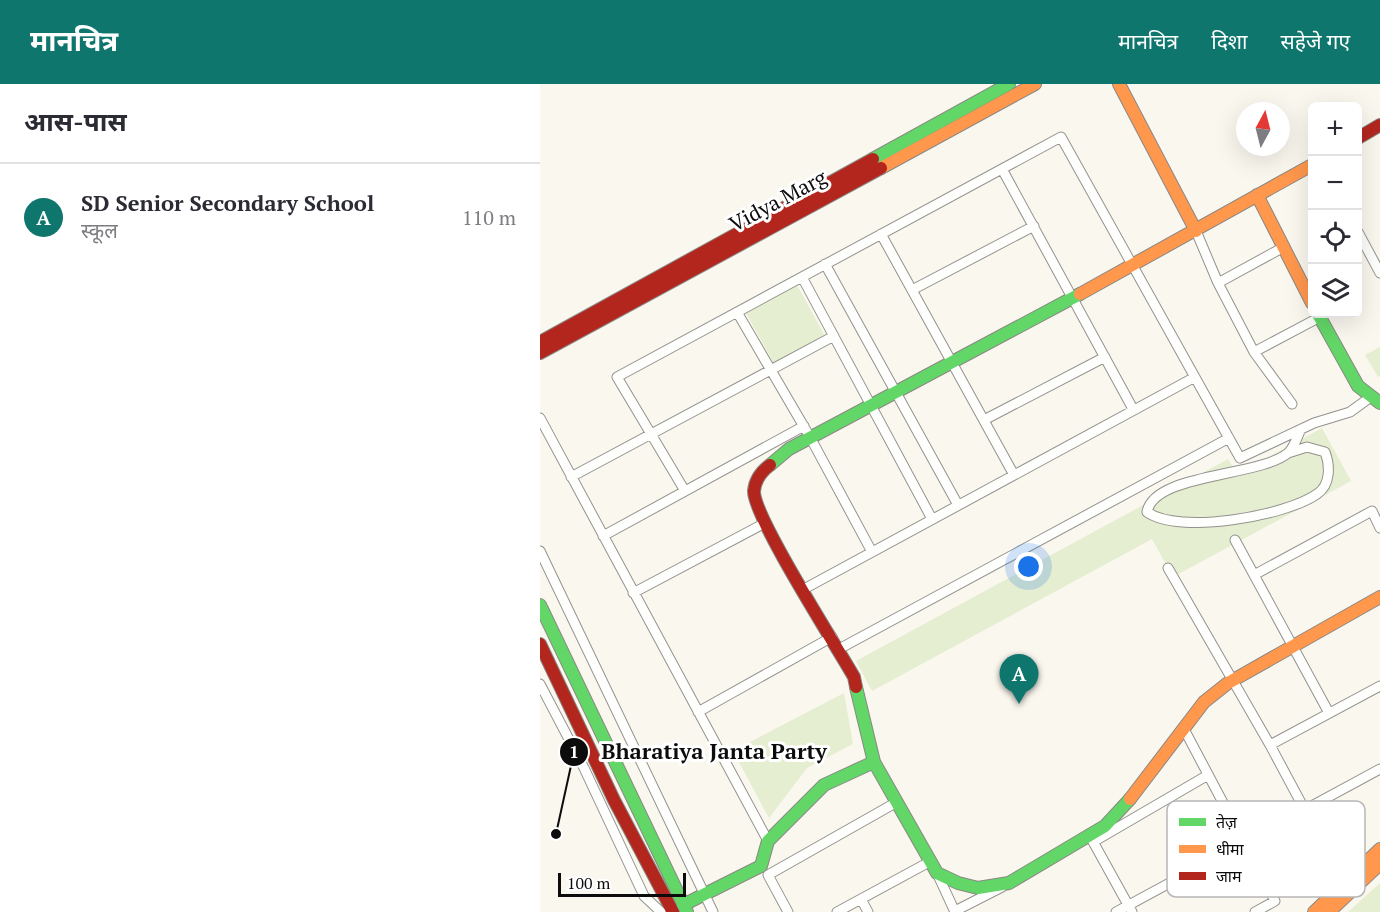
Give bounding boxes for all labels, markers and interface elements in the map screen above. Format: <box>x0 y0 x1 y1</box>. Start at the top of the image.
text: मानचित्र <box>30 22 118 59</box>
text: मानचित्र <box>1118 27 1178 55</box>
text: दिशा <box>1211 27 1248 55</box>
text: सहेजे गए <box>1281 27 1350 55</box>
north arrow <box>1236 102 1290 156</box>
map controls <box>1308 102 1362 318</box>
button: + <box>1308 102 1362 156</box>
text: आस-पास <box>24 104 127 138</box>
button: − <box>1308 156 1362 210</box>
street label: Vidya Marg <box>724 162 832 237</box>
text: SD Senior Secondary School <box>81 188 374 217</box>
text: A <box>36 204 51 231</box>
text: 110 m <box>462 204 516 231</box>
button: locate <box>1308 210 1362 264</box>
text: स्कूल <box>81 217 118 244</box>
button: layers <box>1308 264 1362 318</box>
your location <box>1014 552 1043 581</box>
pin: A <box>1000 654 1038 704</box>
callout: Bharatiya Janta Party <box>559 732 839 772</box>
text: Bharatiya Janta Party <box>601 736 827 765</box>
text: 1 <box>569 739 579 763</box>
legend <box>1167 801 1365 897</box>
text: तेज़ <box>1216 811 1238 833</box>
text: धीमा <box>1216 838 1245 860</box>
text: जाम <box>1216 865 1242 887</box>
scale bar <box>558 870 686 898</box>
text: 100 m <box>567 872 610 894</box>

